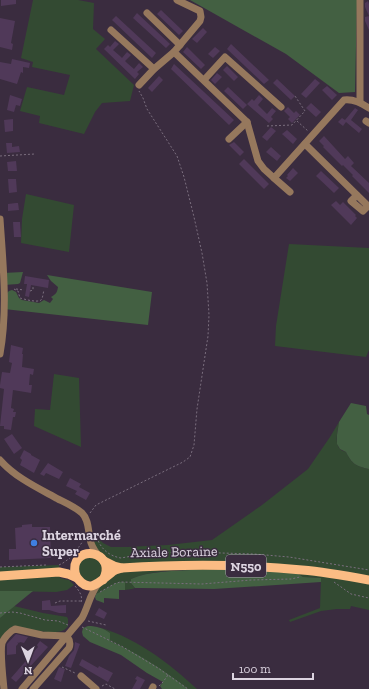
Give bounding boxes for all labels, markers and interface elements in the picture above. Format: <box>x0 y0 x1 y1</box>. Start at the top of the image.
place label: Intermarché Super <box>42 527 121 560</box>
marker: Intermarché Super <box>29 538 39 548</box>
street label: Axiale Boraine <box>130 543 218 561</box>
road number: N550 <box>226 555 266 577</box>
north arrow <box>8 641 48 681</box>
scale bar <box>233 655 313 681</box>
text: 100 m <box>239 662 271 676</box>
text: N <box>23 664 32 677</box>

